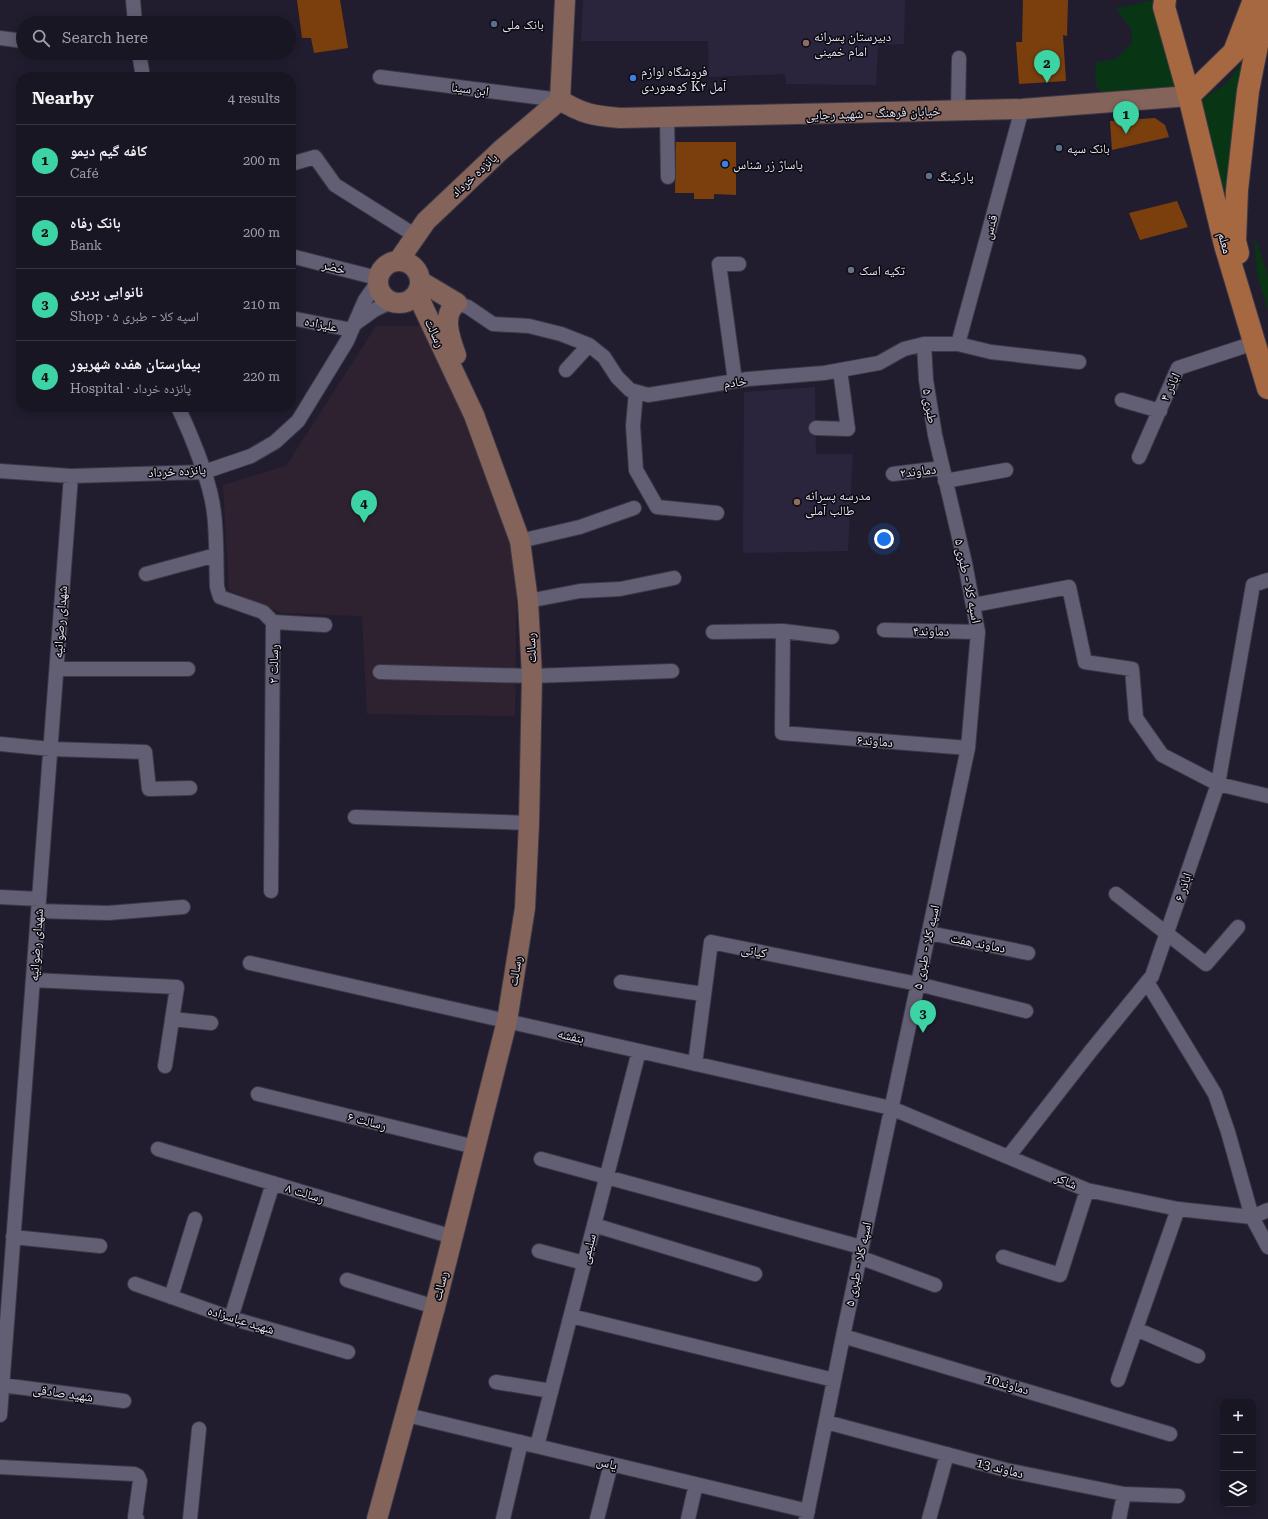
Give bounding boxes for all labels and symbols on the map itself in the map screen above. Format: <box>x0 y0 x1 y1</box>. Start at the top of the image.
place label: بانک ملی <box>502 17 544 33</box>
marker: بانک ملی <box>489 19 499 29</box>
place label: دبیرستان پسرانه امام خمینی <box>814 29 891 60</box>
marker: دبیرستان پسرانه امام خمینی <box>801 38 811 48</box>
pin: 2 <box>1034 50 1060 83</box>
place label: فروشگاه لوازم کوهنوردی K۲ آمل <box>641 64 727 95</box>
marker: فروشگاه لوازم کوهنوردی K۲ آمل <box>628 73 638 83</box>
street label: ابن سینا <box>450 79 490 100</box>
pin: 1 <box>1113 101 1139 134</box>
street label: خیابان فرهنگ - شهید رجایی <box>805 103 941 124</box>
place label: بانک سپه <box>1067 141 1110 157</box>
marker: بانک سپه <box>1054 143 1064 153</box>
street label: پانزده خرداد <box>448 150 501 201</box>
place label: پاساژ زر شناس <box>733 157 803 173</box>
marker: پاساژ زر شناس <box>720 159 730 169</box>
place label: پارکینگ <box>937 169 974 185</box>
marker: پارکینگ <box>924 171 934 181</box>
street label: قدس <box>980 213 1001 241</box>
street label: معلم <box>1214 231 1235 256</box>
street label: خضر <box>320 257 347 278</box>
place label: تکیه اسک <box>859 263 905 278</box>
marker: تکیه اسک <box>846 265 856 275</box>
street label: علیزاده <box>303 313 339 336</box>
street label: رسالت <box>421 316 448 350</box>
street label: اباذر ۴ <box>1157 370 1184 404</box>
street label: خادم <box>722 373 748 392</box>
street label: طبری ۵ <box>919 388 940 425</box>
street label: دماوند۲ <box>899 461 937 482</box>
street label: پانزده خرداد <box>148 462 207 481</box>
place label: مدرسه پسرانه طالب آملی <box>805 488 871 519</box>
pin: 4 <box>351 490 377 523</box>
marker: مدرسه پسرانه طالب آملی <box>792 497 802 507</box>
your location <box>874 529 894 549</box>
street label: اسپه کلا - طبری ۵ <box>951 537 984 625</box>
street label: شهدای رضوانیه <box>50 585 71 659</box>
street label: دماوند۴ <box>913 623 949 640</box>
street label: رسالت <box>523 632 540 663</box>
street label: رسالت ۲ <box>266 644 282 684</box>
street label: دماوند۶ <box>856 732 894 751</box>
street label: اباذر ۶ <box>1171 871 1196 904</box>
street label: اسپه کلا - طبری ۵ <box>910 903 943 991</box>
street label: شهدای رضوانیه <box>26 908 47 982</box>
street label: دماوند هفت <box>949 930 1007 957</box>
street label: کیانی <box>740 941 769 962</box>
street label: رسالت <box>505 955 526 987</box>
pin: 3 <box>910 1000 936 1033</box>
street label: بنفشه <box>556 1026 586 1047</box>
street label: رسالت ۶ <box>346 1109 388 1134</box>
street label: شاکر <box>1051 1169 1079 1193</box>
street label: رسالت ۸ <box>284 1180 326 1207</box>
street label: اسپه کلا - طبری ۵ <box>842 1220 875 1308</box>
street label: سلیمی <box>577 1232 600 1266</box>
street label: رسالت <box>429 1270 452 1303</box>
street label: شهید عباسزاده <box>206 1303 276 1338</box>
street label: دماوند10 <box>983 1371 1031 1398</box>
street label: شهید صادقی <box>32 1381 94 1406</box>
street label: یاس <box>595 1453 619 1474</box>
street label: دماوند 13 <box>975 1455 1025 1482</box>

